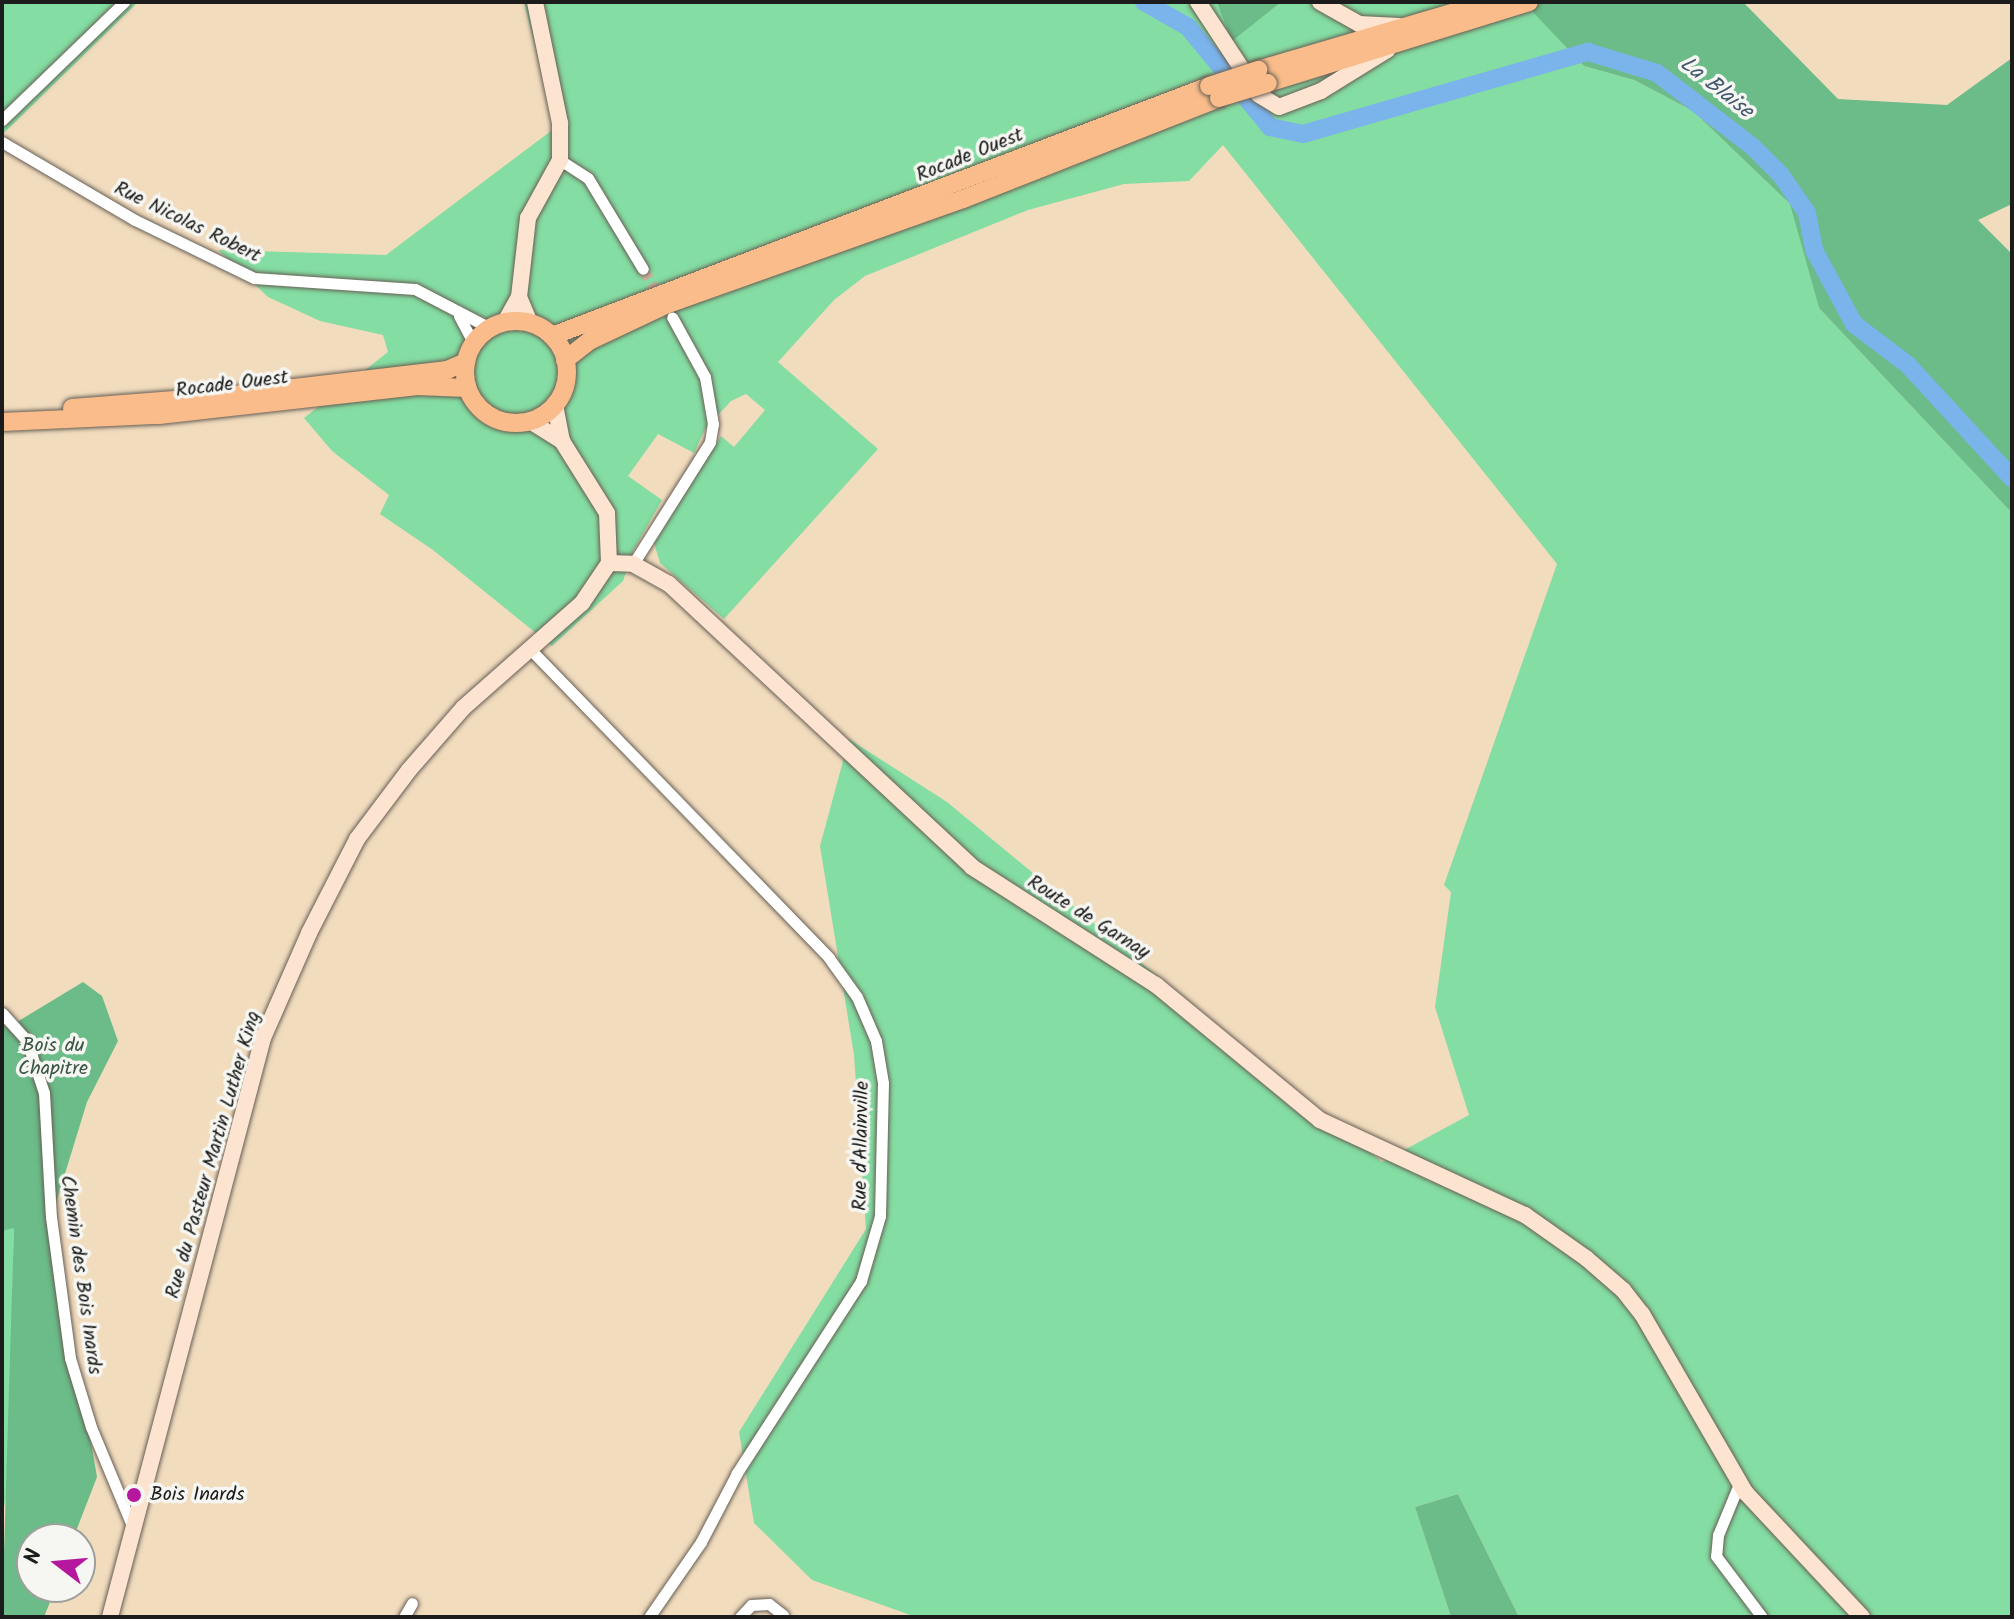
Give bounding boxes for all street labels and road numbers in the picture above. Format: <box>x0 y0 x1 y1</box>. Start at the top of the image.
street label: Rocade Ouest <box>913 124 1027 188</box>
street label: Rue Nicolas Robert <box>110 177 264 269</box>
street label: Rocade Ouest <box>174 366 290 404</box>
street label: Route de Garnay <box>1022 871 1154 965</box>
street label: Rue du Pasteur Martin Luther King <box>161 1008 267 1302</box>
street label: Rue d'Allainville <box>849 1081 875 1211</box>
street label: Chemin des Bois Inards <box>54 1174 106 1376</box>

